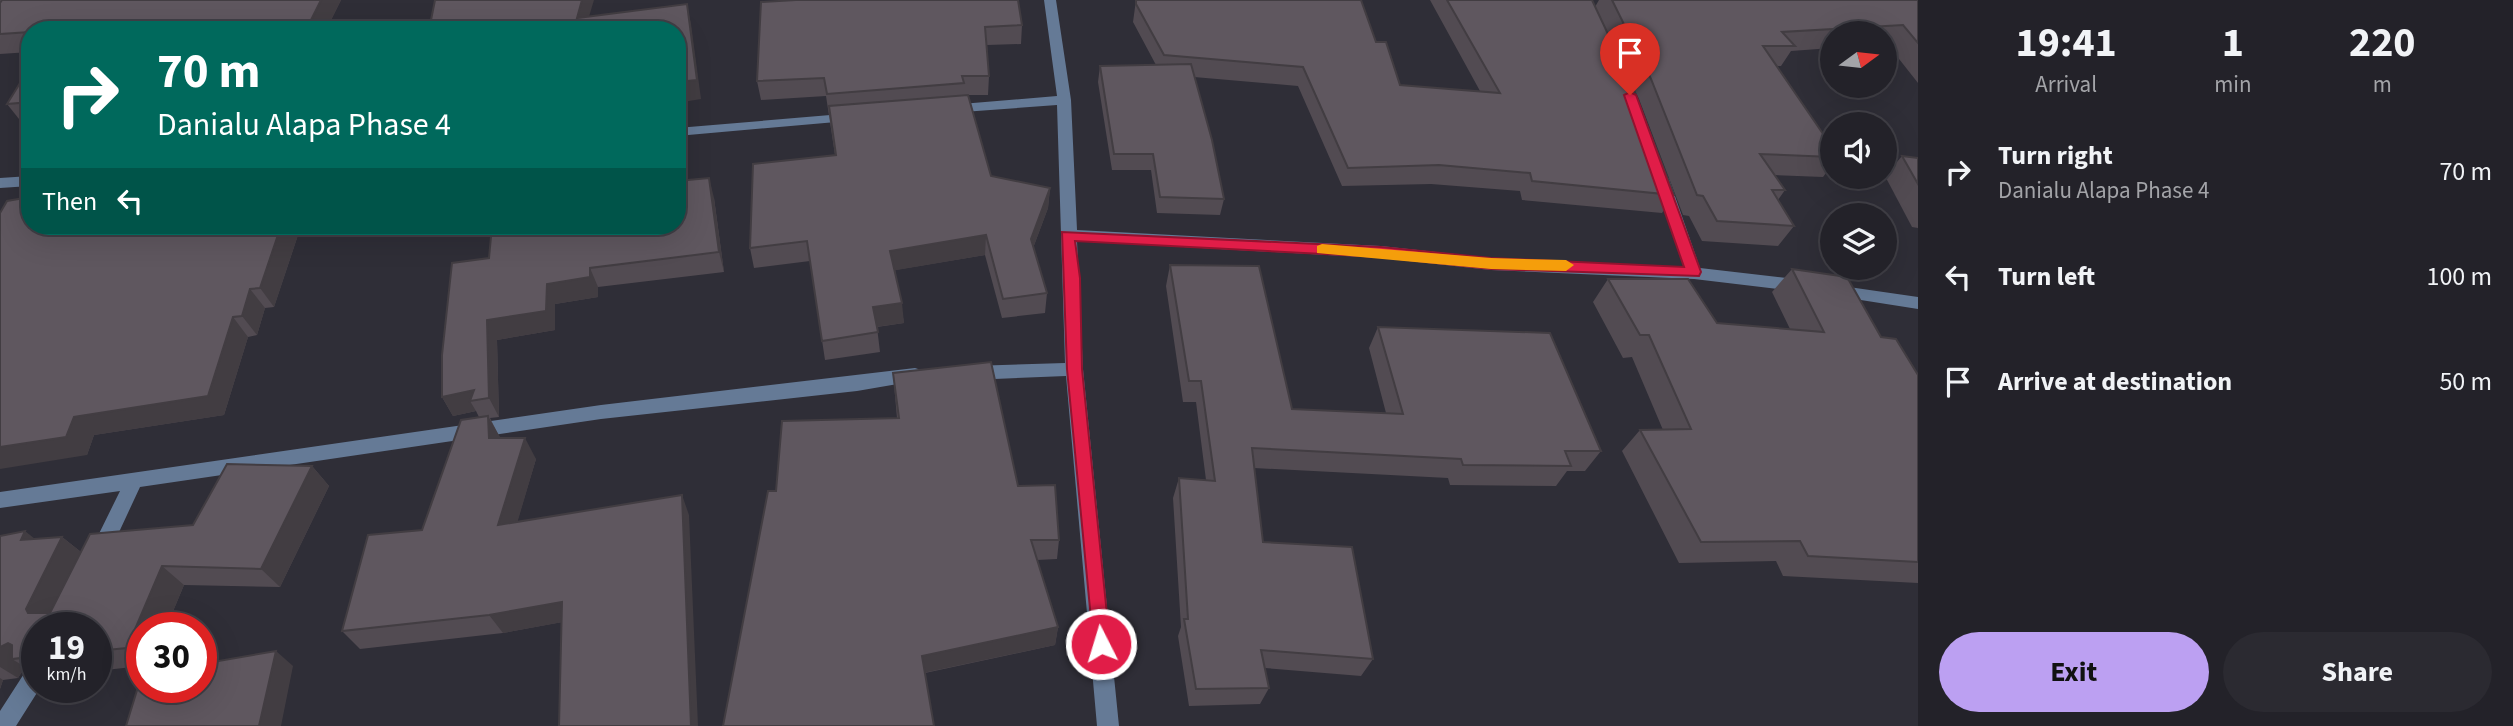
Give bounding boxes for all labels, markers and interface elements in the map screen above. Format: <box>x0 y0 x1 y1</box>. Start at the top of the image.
text: 19:41 <box>2015 13 2117 73</box>
text: 1 <box>2222 13 2244 73</box>
text: 220 <box>2349 13 2416 73</box>
north arrow <box>1820 21 1897 98</box>
map controls <box>1820 21 1897 280</box>
pin <box>1600 23 1660 95</box>
icon: arrive <box>1611 34 1649 72</box>
text: 70 m <box>157 37 261 107</box>
icon: right <box>42 49 133 140</box>
text: Arrival <box>2035 68 2097 101</box>
text: min <box>2214 68 2252 101</box>
text: m <box>2373 68 2392 101</box>
text: Danialu Alapa Phase 4 <box>157 102 451 148</box>
button: sound <box>1820 112 1897 189</box>
text: Turn right <box>1998 137 2113 174</box>
icon: right <box>1939 153 1977 191</box>
text: 70 m <box>2439 153 2492 190</box>
text: Danialu Alapa Phase 4 <box>1998 174 2209 207</box>
icon: left <box>111 182 149 220</box>
text: Then <box>42 183 97 220</box>
button: layers <box>1820 203 1897 280</box>
icon: left <box>1939 258 1977 296</box>
text: Turn left <box>1998 258 2095 295</box>
text: 100 m <box>2426 258 2492 295</box>
icon: arrive <box>1939 363 1977 401</box>
text: Arrive at destination <box>1998 363 2232 400</box>
text: 50 m <box>2439 363 2492 400</box>
position arrow <box>1064 607 1138 681</box>
speed limit sign: 30 <box>126 612 217 703</box>
text: 19 <box>48 623 85 673</box>
button: Exit <box>1939 632 2209 712</box>
button: Share <box>2223 632 2492 712</box>
text: km/h <box>47 662 86 687</box>

